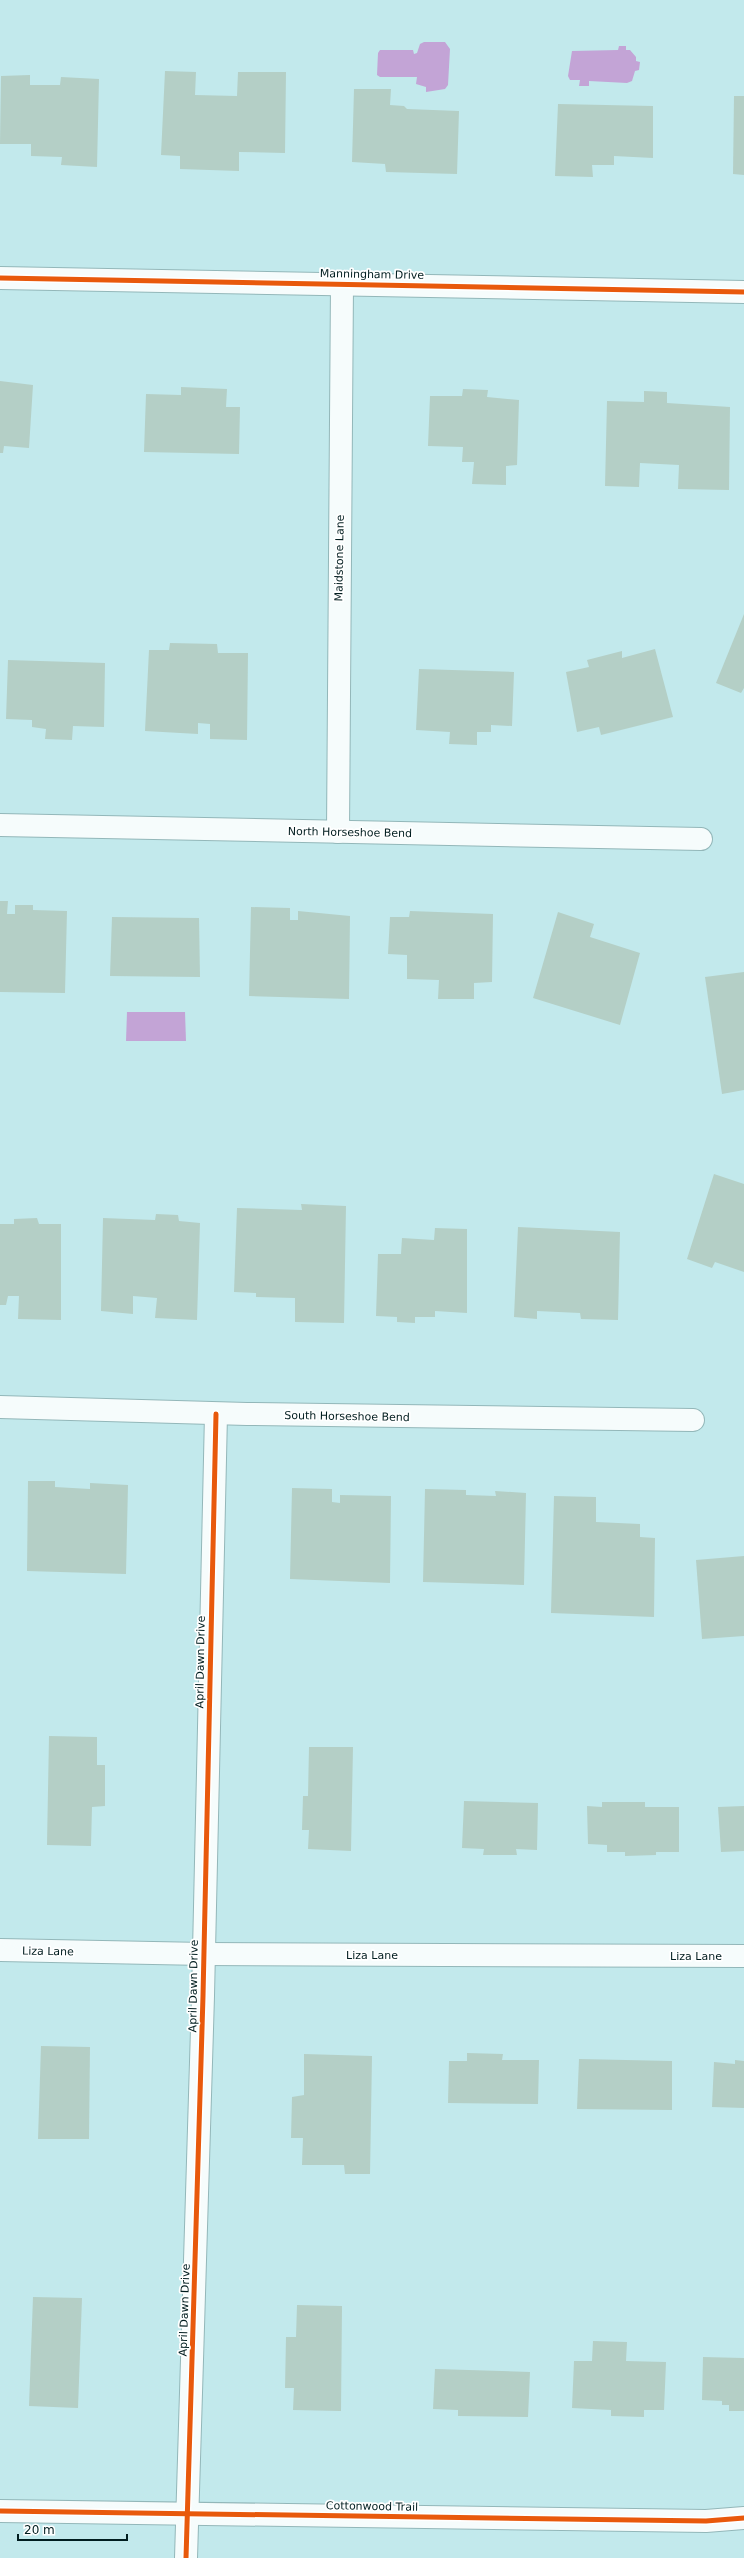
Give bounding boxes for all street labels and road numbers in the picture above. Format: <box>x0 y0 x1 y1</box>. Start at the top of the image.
street label: Manningham Drive <box>320 267 425 282</box>
street label: Maidstone Lane <box>332 514 347 602</box>
street label: North Horseshoe Bend <box>288 825 412 840</box>
street label: South Horseshoe Bend <box>284 1409 410 1424</box>
street label: April Dawn Drive <box>193 1615 208 1708</box>
street label: April Dawn Drive <box>186 1939 201 2032</box>
street label: Liza Lane <box>22 1945 74 1958</box>
street label: Liza Lane <box>346 1949 398 1962</box>
street label: Liza Lane <box>670 1950 722 1963</box>
street label: April Dawn Drive <box>176 2263 193 2357</box>
street label: Cottonwood Trail <box>326 2499 418 2514</box>

